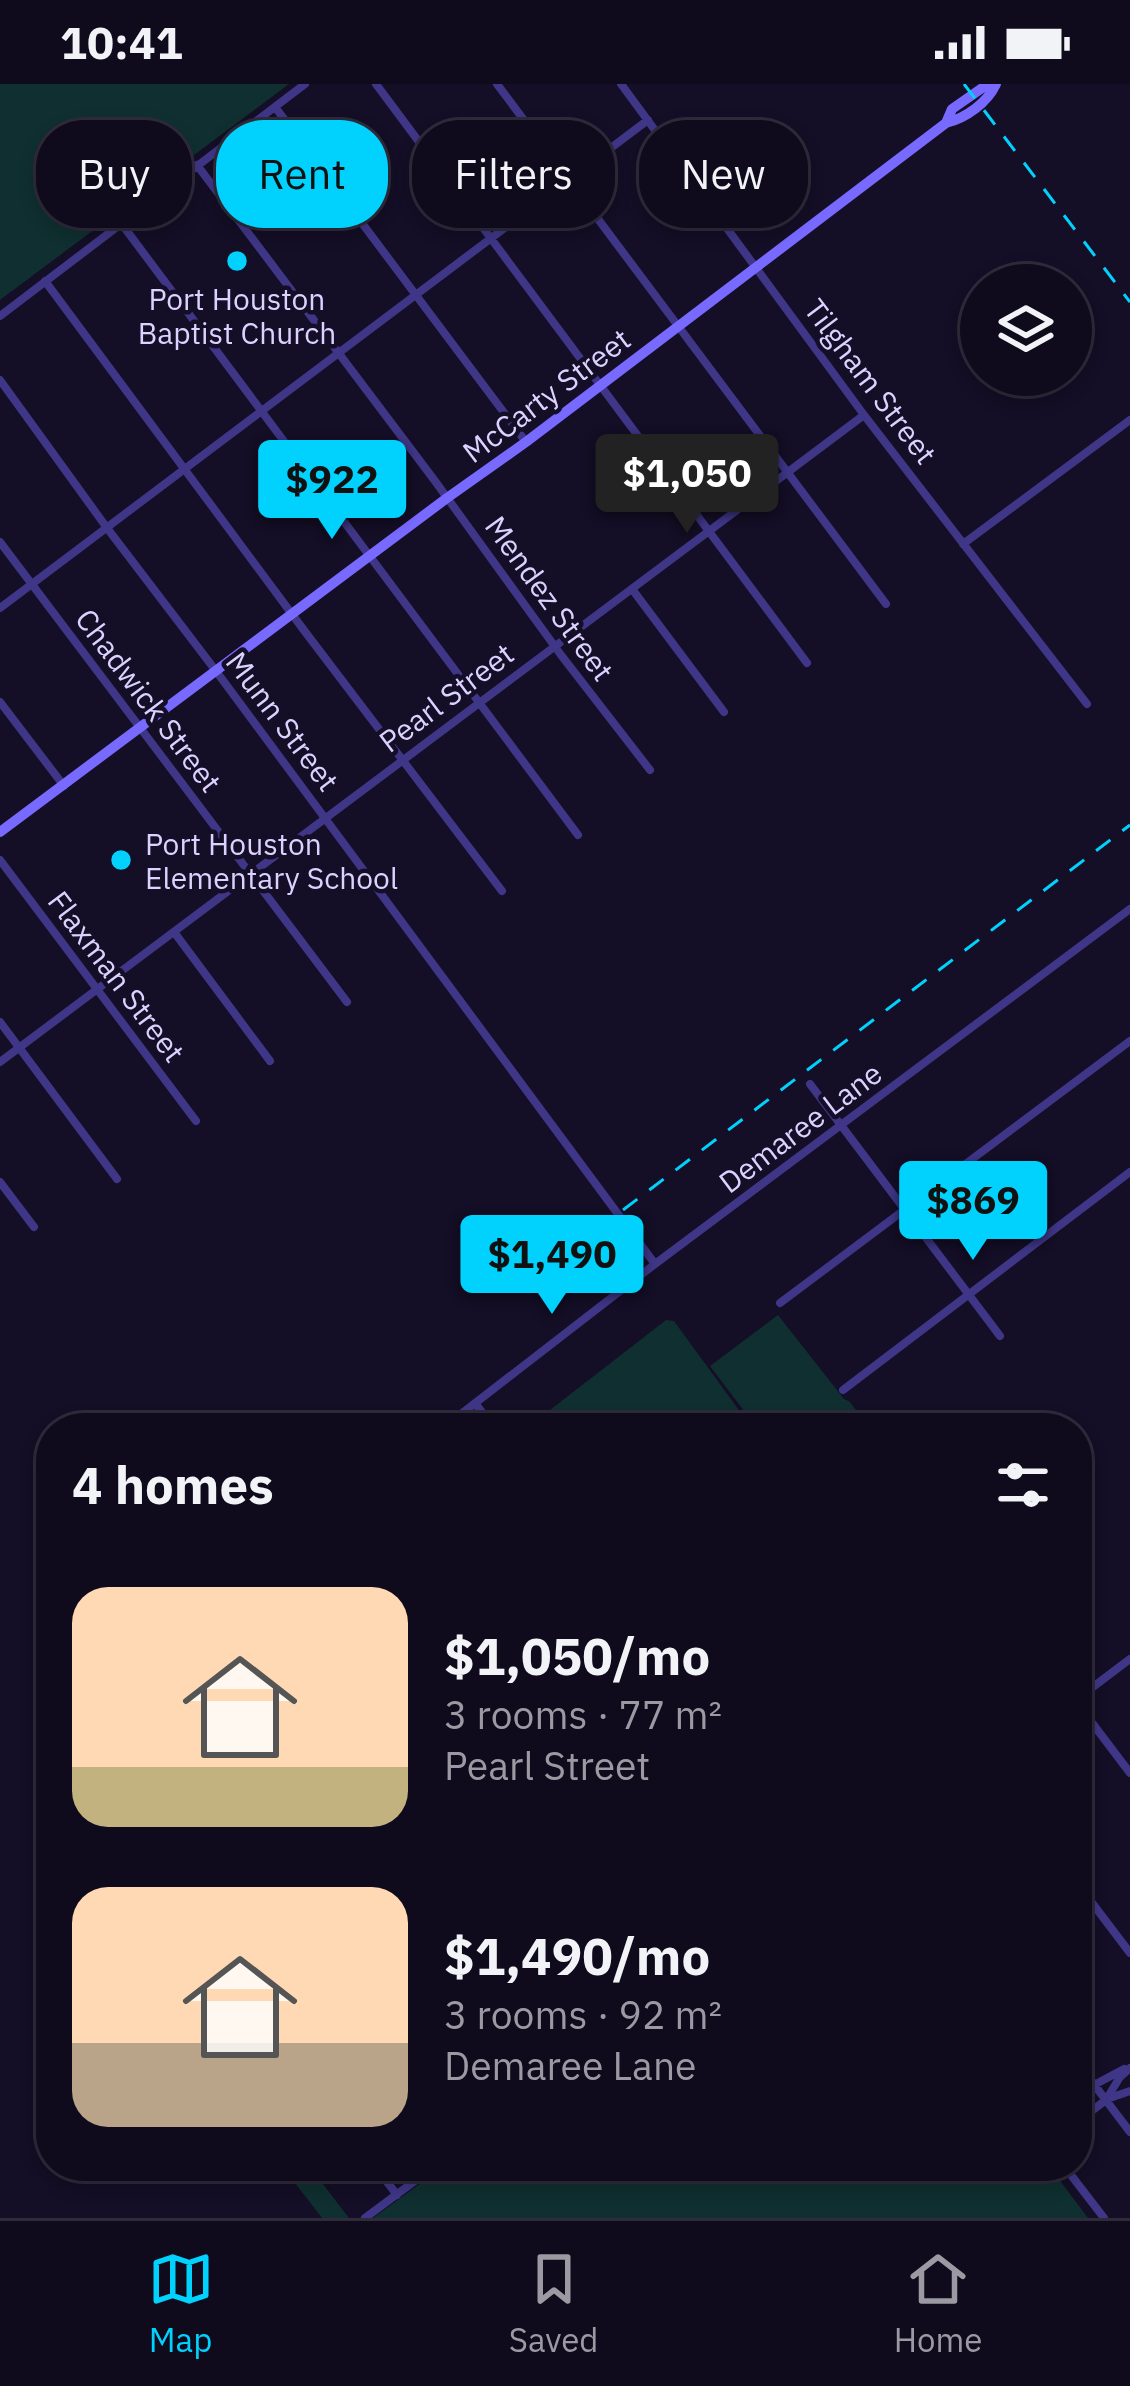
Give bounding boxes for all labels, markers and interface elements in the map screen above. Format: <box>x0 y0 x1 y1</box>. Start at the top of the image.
text: 10:41 <box>60 13 183 71</box>
chip: Buy <box>36 120 192 228</box>
chip: Rent <box>216 120 388 228</box>
chip: Filters <box>412 120 615 228</box>
chip: New <box>639 120 808 228</box>
marker: Port Houston Baptist Church <box>224 248 250 274</box>
map controls <box>960 264 1092 396</box>
button: layers <box>960 264 1092 396</box>
place label: Port Houston Baptist Church <box>138 279 336 352</box>
street label: Tilgham Street <box>796 290 946 472</box>
street label: McCarty Street <box>454 319 638 471</box>
pin: $1,050 <box>589 434 785 536</box>
pin: $922 <box>261 440 403 542</box>
text: $1,050 <box>622 447 752 498</box>
text: $922 <box>285 453 379 504</box>
street label: Mendez Street <box>477 508 623 688</box>
street label: Chadwick Street <box>67 600 231 800</box>
street label: Pearl Street <box>371 634 521 760</box>
street label: Munn Street <box>218 643 348 799</box>
place label: Port Houston Elementary School <box>145 824 398 897</box>
marker: Port Houston Elementary School <box>108 847 134 873</box>
street label: Flaxman Street <box>40 882 194 1070</box>
street label: Demaree Lane <box>711 1053 889 1201</box>
pin: $869 <box>902 1161 1044 1263</box>
text: $869 <box>926 1174 1020 1225</box>
pin: $1,490 <box>454 1215 650 1317</box>
text: $1,490 <box>487 1228 617 1279</box>
text: 4 homes <box>72 1452 274 1518</box>
icon: filters <box>990 1452 1056 1518</box>
text: $1,050/mo <box>444 1623 710 1689</box>
icon: home <box>168 1635 312 1779</box>
text: 3 rooms · 77 m² <box>444 1689 722 1740</box>
text: Pearl Street <box>444 1740 650 1791</box>
text: $1,490/mo <box>444 1923 710 1989</box>
icon: home <box>168 1935 312 2079</box>
text: 3 rooms · 92 m² <box>444 1989 722 2040</box>
text: Demaree Lane <box>444 2040 697 2091</box>
tab: Map <box>148 2246 214 2361</box>
tab: Saved <box>509 2246 599 2361</box>
tab: Home <box>894 2246 982 2361</box>

